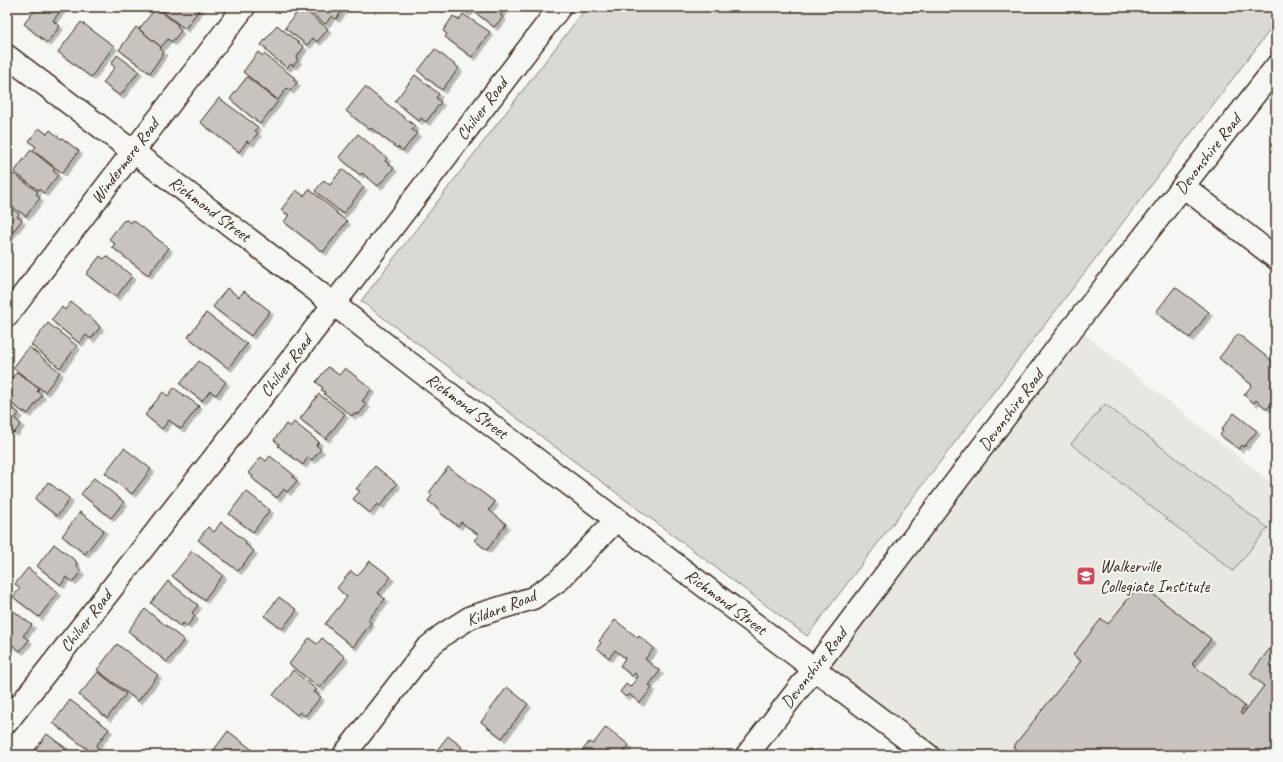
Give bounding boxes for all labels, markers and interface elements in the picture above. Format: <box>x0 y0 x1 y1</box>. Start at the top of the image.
street label: Chilver Road <box>452 71 514 144</box>
street label: Devonshire Road <box>1170 108 1247 198</box>
street label: Windermere Road <box>86 112 165 208</box>
street label: Richmond Street <box>165 172 257 248</box>
street label: Chilver Road <box>255 328 319 401</box>
street label: Devonshire Road <box>974 363 1050 455</box>
street label: Richmond Street <box>422 369 514 445</box>
place label: Walkerville Collegiate Institute <box>1100 556 1211 597</box>
street label: Richmond Street <box>681 565 773 641</box>
school or university icon: Walkerville Collegiate Institute <box>1075 565 1097 587</box>
street label: Chilver Road <box>55 583 119 656</box>
street label: Kildare Road <box>463 584 541 631</box>
street label: Devonshire Road <box>776 622 853 712</box>

